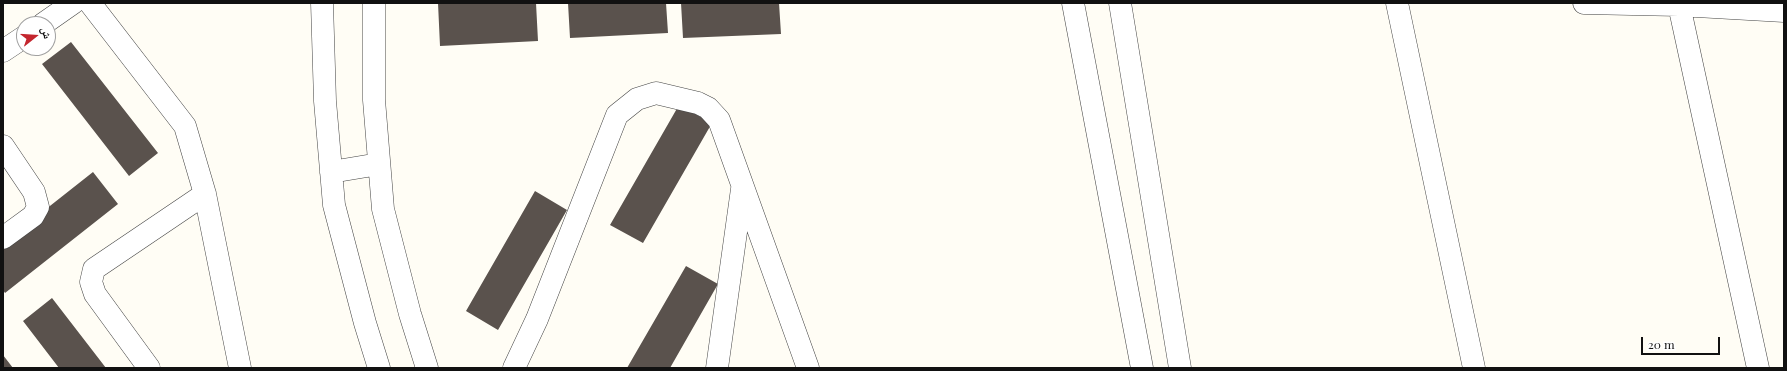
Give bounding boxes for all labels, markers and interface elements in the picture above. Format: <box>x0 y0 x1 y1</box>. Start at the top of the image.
north arrow <box>16 16 56 56</box>
text: ش <box>38 25 56 40</box>
scale bar <box>1643 329 1722 355</box>
text: 20 m <box>1648 336 1675 352</box>

